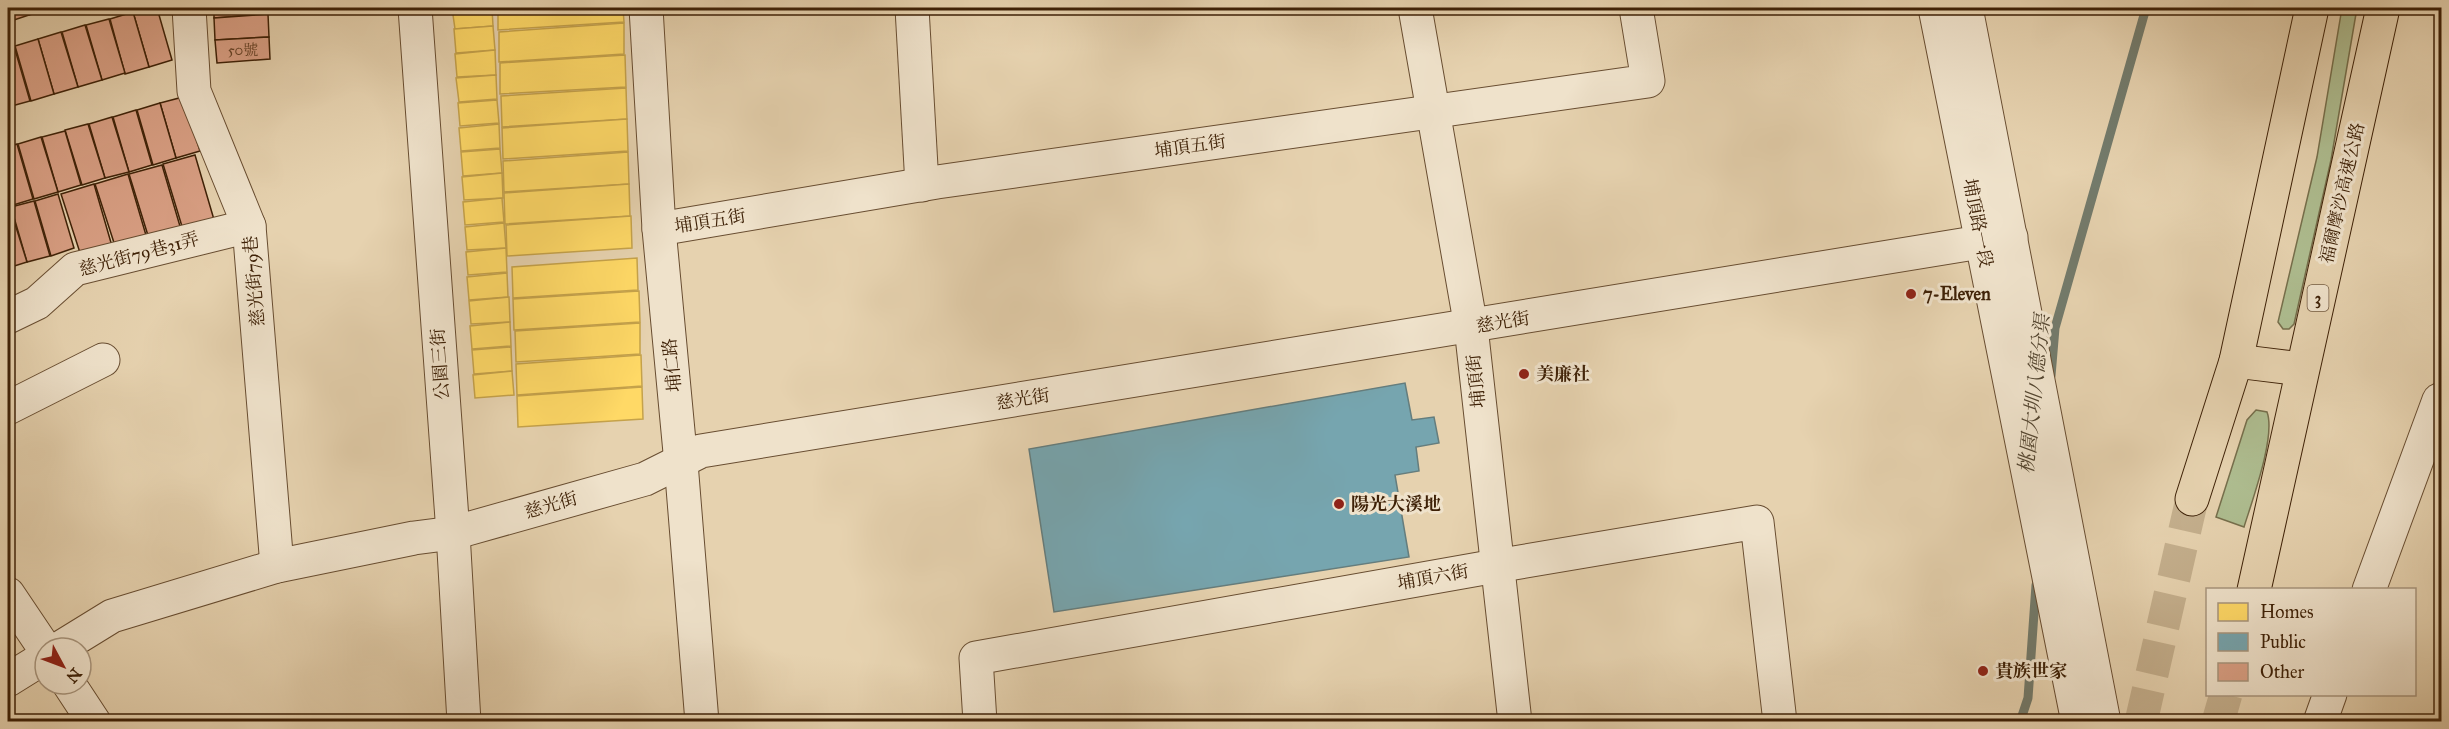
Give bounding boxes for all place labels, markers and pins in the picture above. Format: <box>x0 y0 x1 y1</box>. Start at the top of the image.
place label: 7-Eleven <box>1923 283 1991 305</box>
marker: 7-Eleven <box>1904 287 1918 301</box>
place label: 美廉社 <box>1536 363 1590 385</box>
marker: 美廉社 <box>1517 367 1531 381</box>
place label: 陽光大溪地 <box>1351 493 1441 515</box>
marker: 陽光大溪地 <box>1332 497 1346 511</box>
place label: 貴族世家 <box>1995 660 2067 682</box>
marker: 貴族世家 <box>1976 664 1990 678</box>

